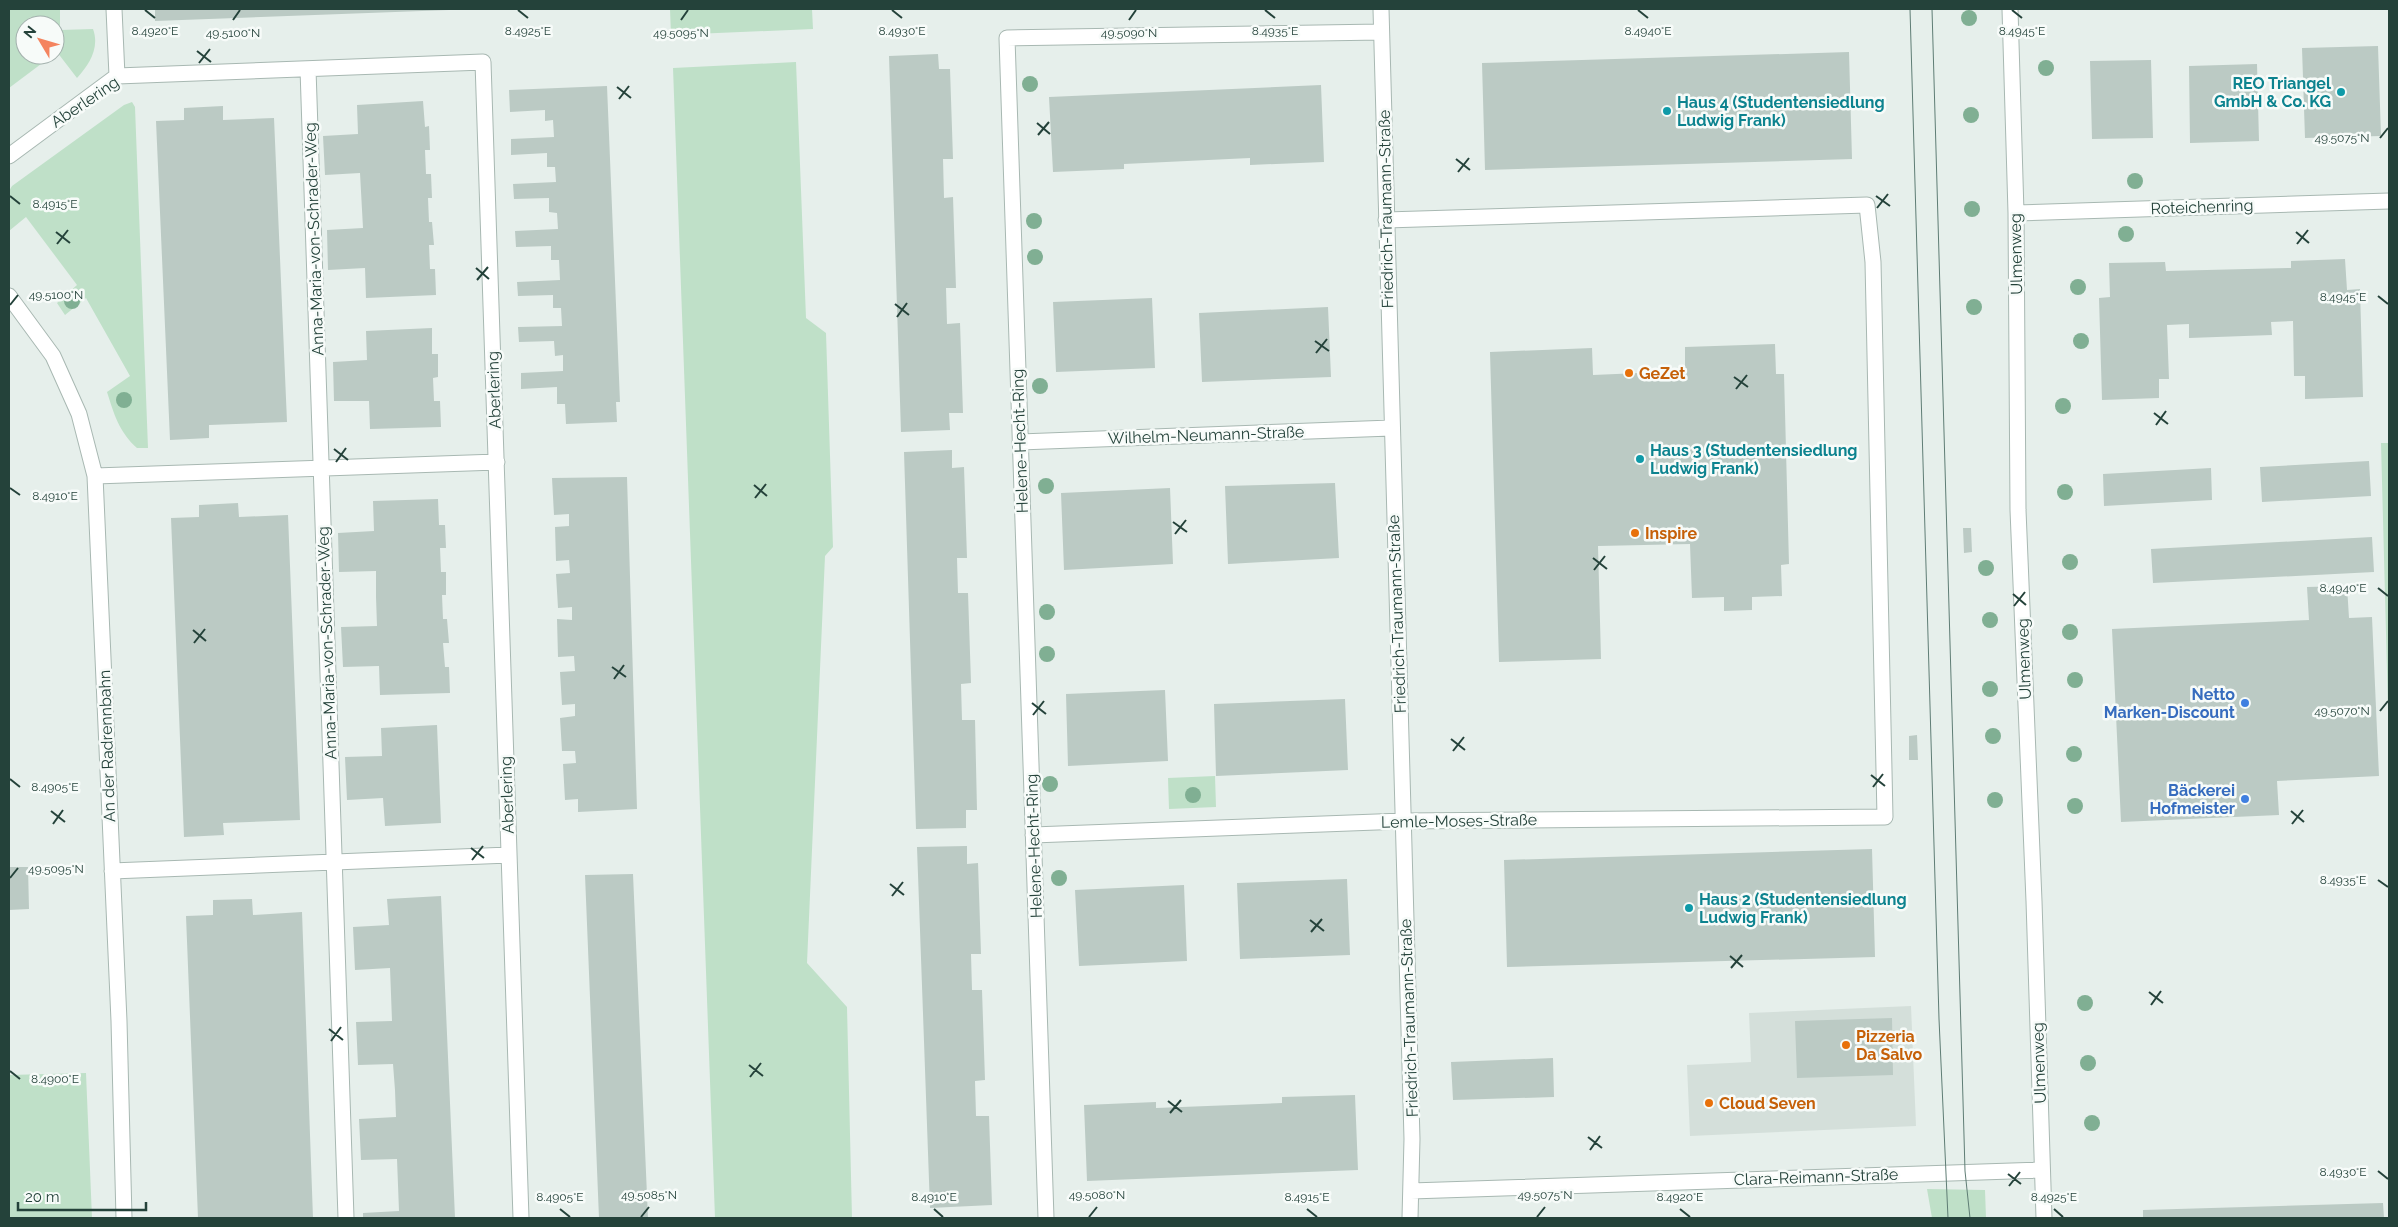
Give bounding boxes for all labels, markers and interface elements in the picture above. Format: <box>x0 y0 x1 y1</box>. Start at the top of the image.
north arrow <box>15 15 65 65</box>
text: N <box>20 23 39 41</box>
text: 8.4920°E <box>132 24 178 38</box>
text: 8.4925°E <box>505 24 551 38</box>
text: 8.4930°E <box>879 24 925 38</box>
text: 8.4935°E <box>1252 24 1298 38</box>
text: 8.4940°E <box>1624 24 1672 38</box>
text: 8.4945°E <box>1999 24 2045 38</box>
text: 49.5100°N <box>206 26 260 40</box>
text: 49.5095°N <box>653 26 709 40</box>
text: 49.5090°N <box>1101 26 1157 40</box>
street label: Aberlering <box>47 72 123 132</box>
place label: REO Triangel GmbH & Co. KG <box>2214 74 2332 111</box>
marker: REO Triangel GmbH & Co. KG <box>2335 86 2347 98</box>
place label: Haus 4 (Studentensiedlung Ludwig Frank) <box>1677 93 1885 130</box>
marker: Haus 4 (Studentensiedlung Ludwig Frank) <box>1661 105 1673 117</box>
street label: Friedrich-Traumann-Straße <box>1375 110 1397 308</box>
street label: Anna-Maria-von-Schrader-Weg <box>300 122 328 356</box>
text: 49.5075°N <box>2315 131 2369 145</box>
street label: Roteichenring <box>2150 196 2254 218</box>
text: 8.4915°E <box>32 197 78 211</box>
street label: Ulmenweg <box>2006 213 2026 295</box>
text: 49.5100°N <box>29 288 83 302</box>
text: 8.4945°E <box>2320 290 2366 304</box>
street label: Aberlering <box>483 351 505 429</box>
place label: GeZet <box>1639 364 1685 383</box>
marker: GeZet <box>1623 367 1635 379</box>
street label: Helene-Hecht-Ring <box>1008 368 1032 514</box>
street label: Wilhelm-Neumann-Straße <box>1107 422 1305 448</box>
place label: Haus 3 (Studentensiedlung Ludwig Frank) <box>1650 441 1857 478</box>
marker: Haus 3 (Studentensiedlung Ludwig Frank) <box>1634 453 1646 465</box>
text: 8.4910°E <box>32 489 78 503</box>
street label: Friedrich-Traumann-Straße <box>1384 514 1410 714</box>
place label: Inspire <box>1645 524 1697 543</box>
street label: Anna-Maria-von-Schrader-Weg <box>313 526 341 760</box>
marker: Inspire <box>1629 527 1641 539</box>
text: 8.4940°E <box>2319 581 2367 595</box>
street label: Ulmenweg <box>2013 618 2035 700</box>
street label: An der Radrennbahn <box>95 669 119 823</box>
place label: Netto Marken-Discount <box>2104 685 2235 722</box>
marker: Netto Marken-Discount <box>2239 697 2251 709</box>
text: 49.5070°N <box>2314 704 2370 718</box>
street label: Aberlering <box>496 756 518 834</box>
street label: Helene-Hecht-Ring <box>1022 773 1046 919</box>
text: 8.4905°E <box>31 780 79 794</box>
place label: Bäckerei Hofmeister <box>2149 781 2235 818</box>
marker: Bäckerei Hofmeister <box>2239 793 2251 805</box>
street label: Lemle-Moses-Straße <box>1381 810 1537 832</box>
text: 49.5095°N <box>28 862 84 876</box>
text: 8.4935°E <box>2320 873 2366 887</box>
place label: Haus 2 (Studentensiedlung Ludwig Frank) <box>1699 890 1907 927</box>
marker: Haus 2 (Studentensiedlung Ludwig Frank) <box>1683 902 1695 914</box>
street label: Friedrich-Traumann-Straße <box>1396 918 1422 1118</box>
street label: Ulmenweg <box>2028 1022 2050 1104</box>
place label: Pizzeria Da Salvo <box>1856 1027 1923 1064</box>
marker: Pizzeria Da Salvo <box>1840 1039 1852 1051</box>
text: 8.4900°E <box>31 1072 79 1086</box>
place label: Cloud Seven <box>1719 1094 1816 1113</box>
marker: Cloud Seven <box>1703 1097 1715 1109</box>
street label: Clara-Reimann-Straße <box>1733 1165 1899 1189</box>
text: 8.4930°E <box>2320 1165 2366 1179</box>
scale bar <box>18 1180 145 1212</box>
text: 20 m <box>25 1188 60 1206</box>
text: 49.5085°N <box>621 1188 677 1202</box>
text: 49.5080°N <box>1069 1188 1125 1202</box>
text: 49.5075°N <box>1518 1188 1572 1202</box>
text: 8.4905°E <box>536 1190 584 1204</box>
text: 8.4910°E <box>911 1190 957 1204</box>
text: 8.4915°E <box>1284 1190 1330 1204</box>
text: 8.4920°E <box>1657 1190 1703 1204</box>
text: 8.4925°E <box>2031 1190 2077 1204</box>

